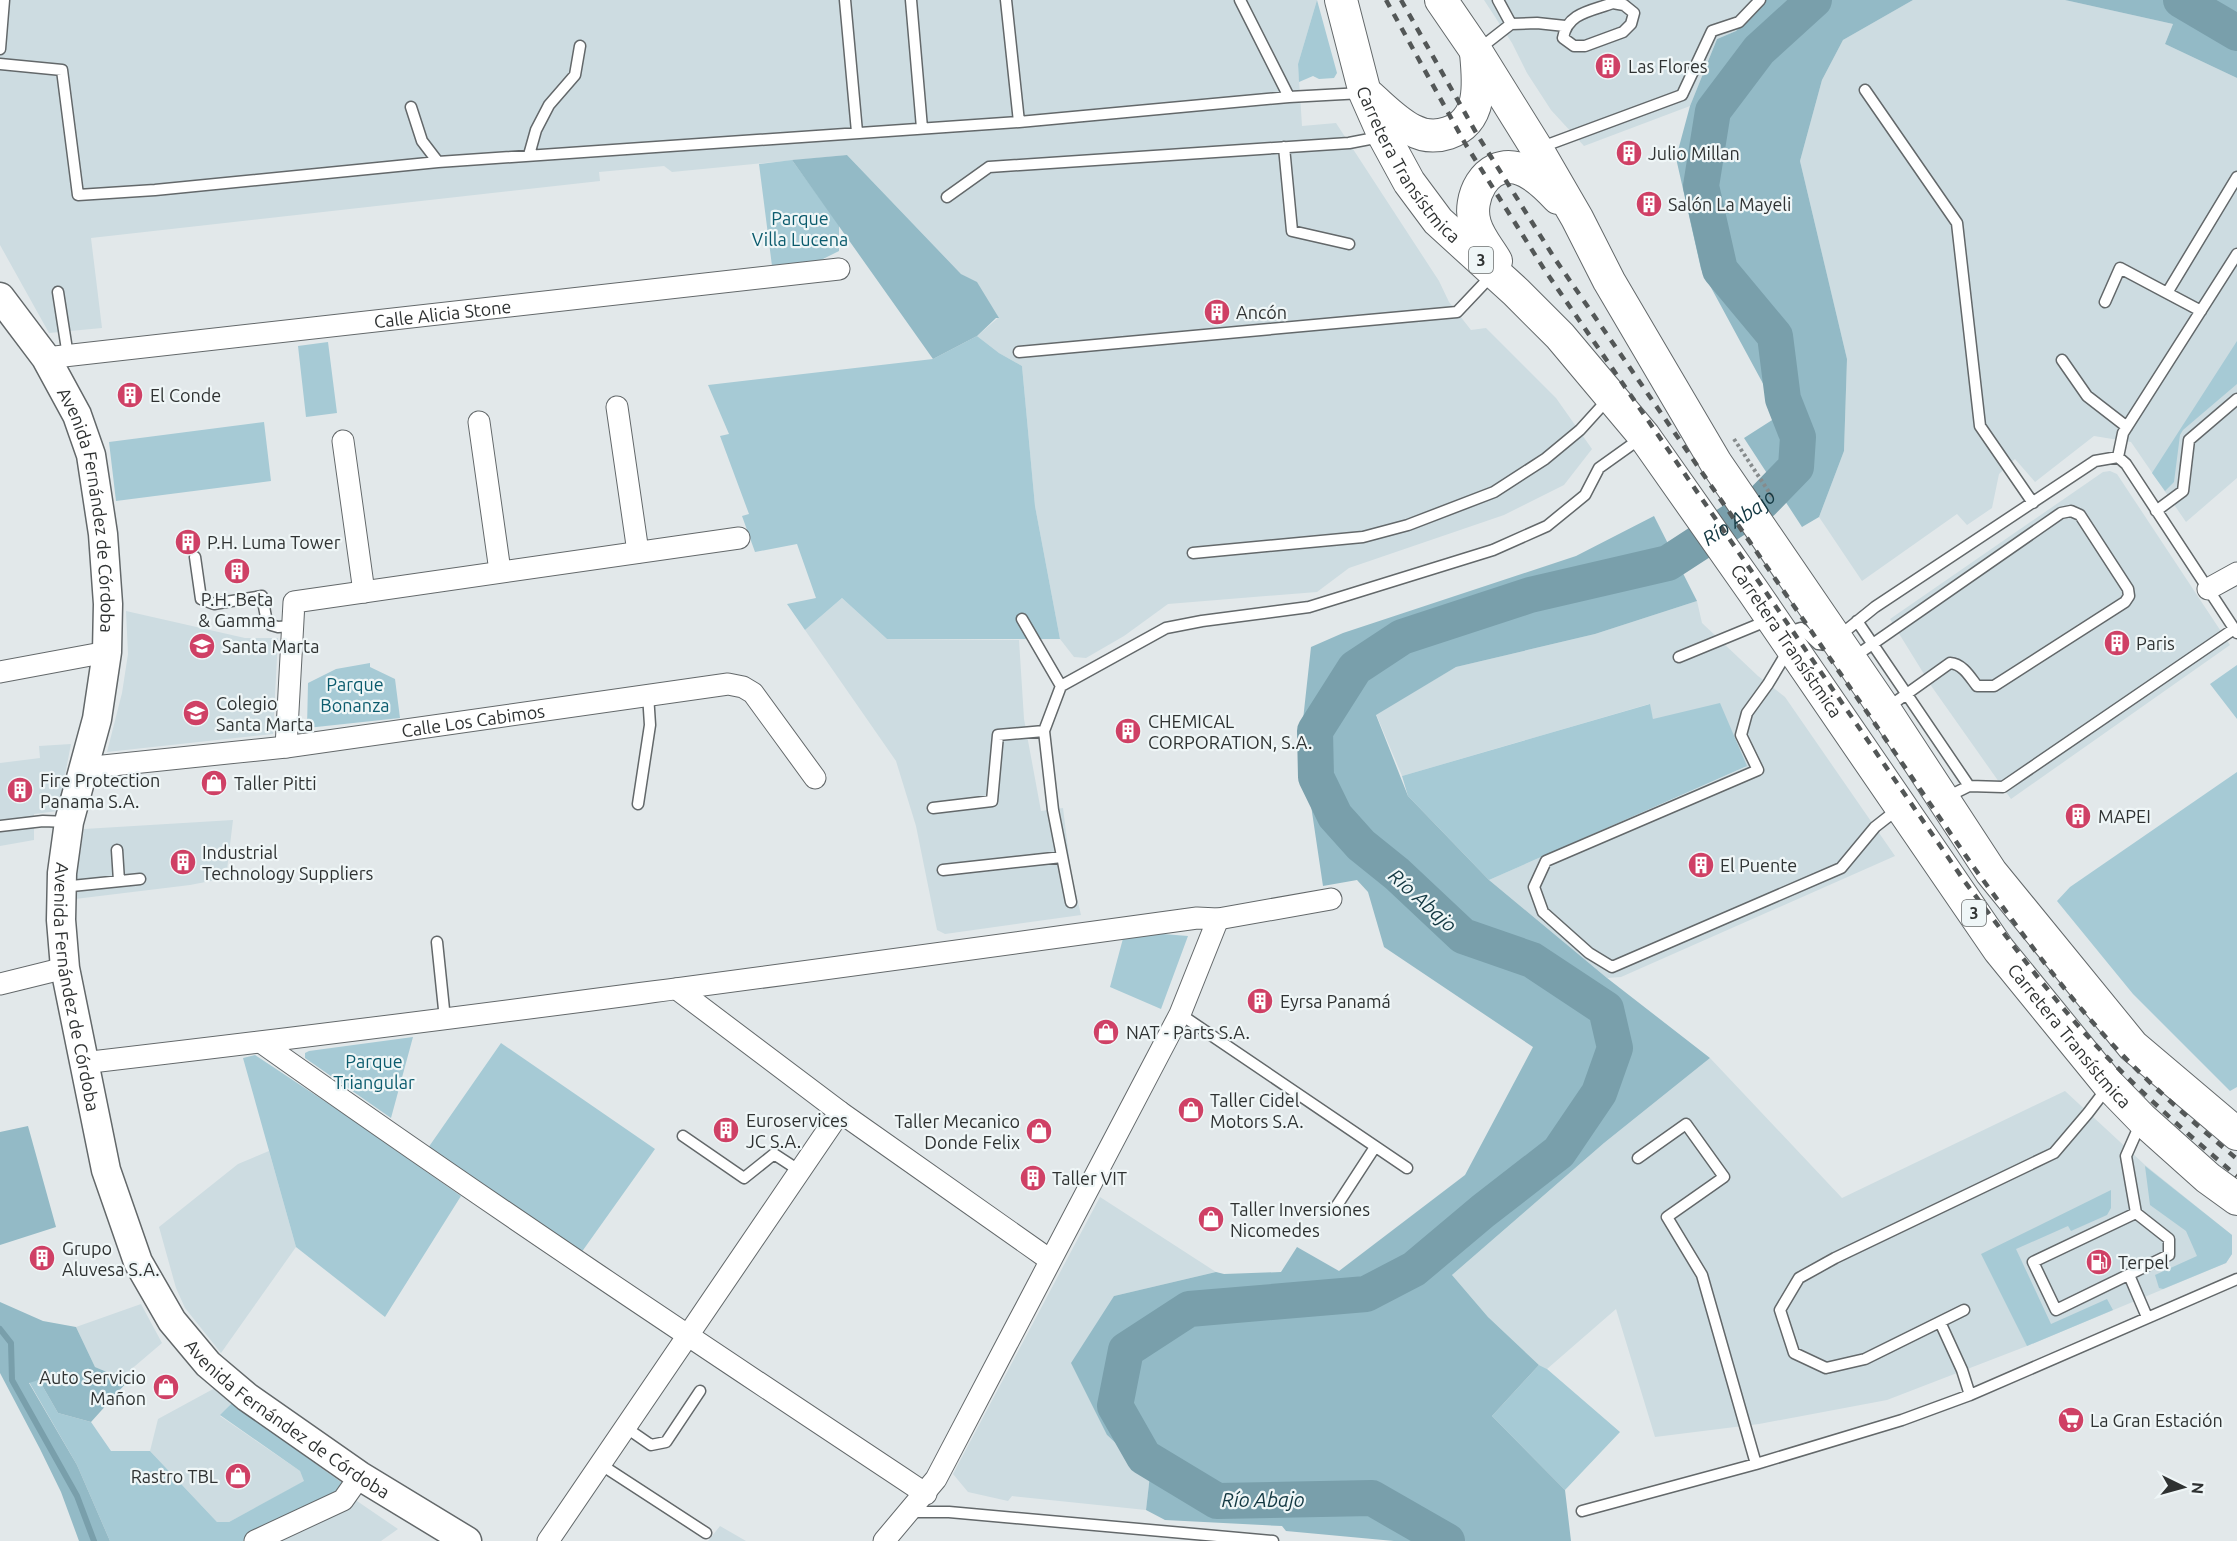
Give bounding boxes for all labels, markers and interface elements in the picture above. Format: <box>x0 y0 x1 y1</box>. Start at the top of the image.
building icon: Las Flores <box>1593 51 1623 81</box>
place label: Las Flores <box>1628 56 1708 76</box>
street label: Carretera Transístmica <box>1354 84 1464 246</box>
building icon: Julio Millan <box>1614 138 1644 168</box>
place label: Julio Millan <box>1648 143 1740 163</box>
building icon: Salón La Mayeli <box>1634 189 1664 219</box>
place label: Salón La Mayeli <box>1668 194 1791 214</box>
park label: Parque Villa Lucena <box>752 208 848 249</box>
road number: 3 <box>1469 247 1493 273</box>
street label: Calle Alicia Stone <box>373 296 512 331</box>
building icon: Ancón <box>1202 297 1232 327</box>
place label: Ancón <box>1236 302 1287 322</box>
building icon: El Conde <box>115 380 145 410</box>
street label: Avenida Fernández de Córdoba <box>54 384 118 633</box>
place label: El Conde <box>150 385 221 405</box>
water label: Río Abajo <box>1697 484 1780 550</box>
building icon: P.H. Luma Tower <box>173 527 203 557</box>
place label: P.H. Luma Tower <box>207 532 341 552</box>
building icon: P.H. Beta & Gamma <box>222 556 252 586</box>
street label: Carretera Transístmica <box>1727 560 1847 721</box>
place label: P.H. Beta & Gamma <box>198 589 276 630</box>
building icon: Paris <box>2102 628 2132 658</box>
school or university icon: Santa Marta <box>187 631 217 661</box>
place label: Paris <box>2136 633 2175 653</box>
place label: Santa Marta <box>222 636 319 656</box>
park label: Parque Bonanza <box>320 674 390 715</box>
place label: Colegio Santa Marta <box>216 693 313 734</box>
school or university icon: Colegio Santa Marta <box>181 698 211 728</box>
street label: Calle Los Cabimos <box>400 700 546 740</box>
place label: CHEMICAL CORPORATION, S.A. <box>1148 711 1312 752</box>
building icon: CHEMICAL CORPORATION, S.A. <box>1113 716 1143 746</box>
shop icon: Taller Pitti <box>199 768 229 798</box>
place label: Fire Protection Panama S.A. <box>40 770 160 811</box>
place label: Taller Pitti <box>234 773 317 793</box>
building icon: Fire Protection Panama S.A. <box>5 775 35 805</box>
building icon: MAPEI <box>2063 801 2093 831</box>
place label: MAPEI <box>2098 806 2151 826</box>
place label: Industrial Technology Suppliers <box>202 842 374 883</box>
building icon: Industrial Technology Suppliers <box>168 847 198 877</box>
building icon: El Puente <box>1686 850 1716 880</box>
place label: El Puente <box>1720 855 1797 875</box>
street label: Avenida Fernández de Córdoba <box>51 861 104 1113</box>
water label: Río Abajo <box>1384 864 1462 936</box>
road number: 3 <box>1962 900 1986 926</box>
street label: Carretera Transístmica <box>2004 959 2135 1112</box>
building icon: Eyrsa Panamá <box>1245 986 1275 1016</box>
place label: Eyrsa Panamá <box>1280 991 1391 1011</box>
shop icon: NAT - Parts S.A. <box>1091 1017 1121 1047</box>
place label: NAT - Parts S.A. <box>1126 1022 1250 1042</box>
park label: Parque Triangular <box>333 1051 415 1092</box>
place label: Taller Cidel Motors S.A. <box>1210 1090 1304 1131</box>
shop icon: Taller Cidel Motors S.A. <box>1176 1095 1206 1125</box>
place label: Euroservices JC S.A. <box>746 1110 848 1151</box>
place label: Taller Mecanico Donde Felix <box>894 1111 1020 1152</box>
building icon: Euroservices JC S.A. <box>711 1115 741 1145</box>
shop icon: Taller Mecanico Donde Felix <box>1024 1116 1054 1146</box>
building icon: Taller VIT <box>1018 1163 1048 1193</box>
place label: Taller VIT <box>1052 1168 1127 1188</box>
place label: Taller Inversiones Nicomedes <box>1230 1199 1370 1240</box>
shop icon: Taller Inversiones Nicomedes <box>1196 1204 1226 1234</box>
place label: Grupo Aluvesa S.A. <box>62 1238 160 1279</box>
building icon: Grupo Aluvesa S.A. <box>27 1243 57 1273</box>
fuel station icon: Terpel <box>2084 1247 2114 1277</box>
place label: Terpel <box>2118 1252 2169 1272</box>
street label: Avenida Fernández de Córdoba <box>181 1335 394 1502</box>
place label: Auto Servicio Mañon <box>39 1367 146 1408</box>
shop icon: Auto Servicio Mañon <box>151 1372 181 1402</box>
supermarket icon: La Gran Estación <box>2056 1405 2086 1435</box>
place label: La Gran Estación <box>2090 1410 2223 1430</box>
north arrow <box>2153 1457 2213 1517</box>
shop icon: Rastro TBL <box>223 1461 253 1491</box>
place label: Rastro TBL <box>131 1466 218 1486</box>
text: N <box>2188 1482 2207 1495</box>
water label: Río Abajo <box>1221 1488 1305 1511</box>

